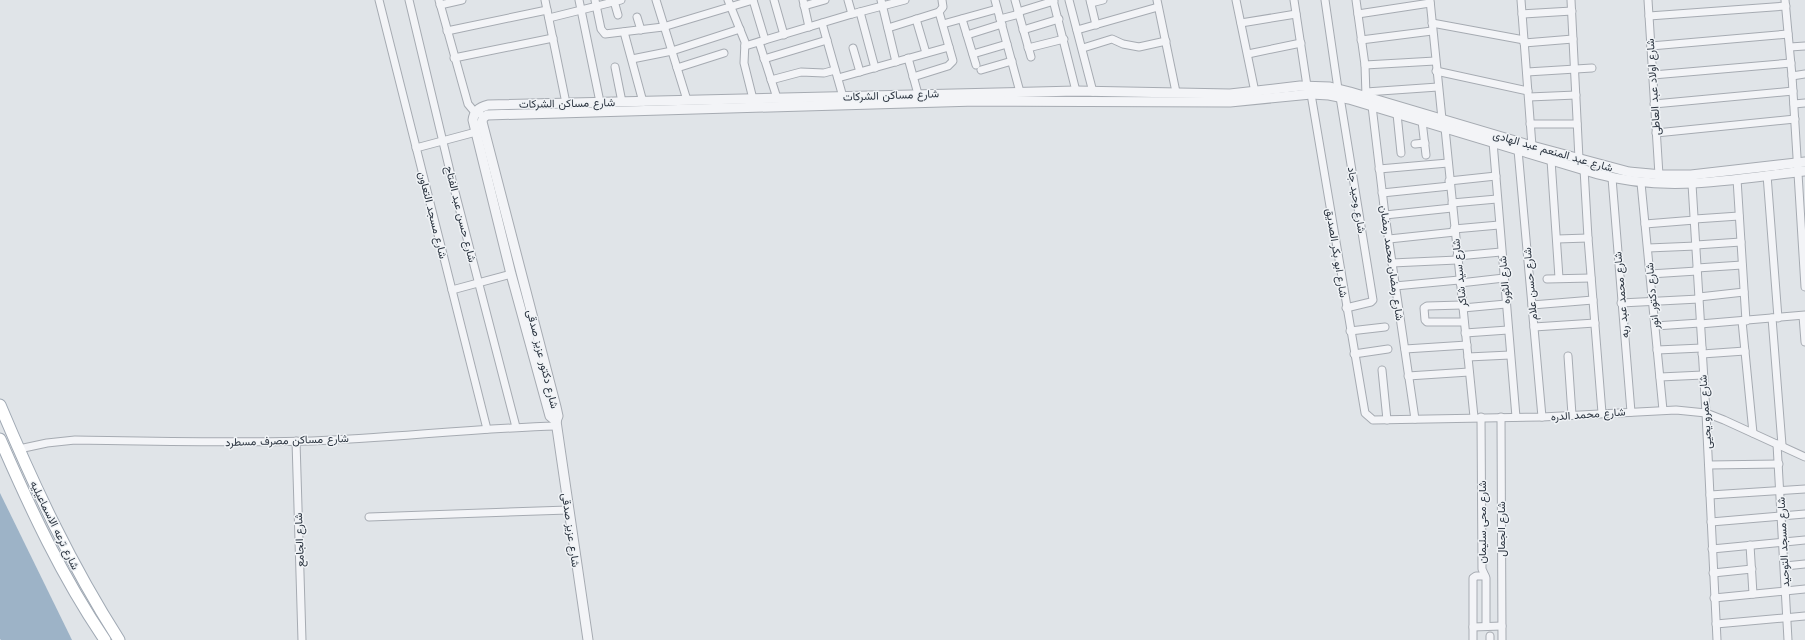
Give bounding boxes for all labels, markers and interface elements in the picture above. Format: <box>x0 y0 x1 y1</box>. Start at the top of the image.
street label: شارع اولاد عبد العاطى <box>1644 38 1664 136</box>
street label: شارع مساكن الشركات <box>843 87 940 105</box>
street label: شارع مساكن الشركات <box>519 96 615 112</box>
street label: شارع عبد المنعم عبد الهادى <box>1491 128 1615 176</box>
street label: شارع حسن عبد الفتاح <box>441 165 479 264</box>
street label: شارع وحيد جاد <box>1344 166 1368 235</box>
street label: شارع مسجد التعاون <box>414 170 450 261</box>
street label: شارع رمضان محمد رمضان <box>1376 205 1406 322</box>
street label: شارع ابو بكر الصديق <box>1322 208 1350 299</box>
street label: شارع سيد شاكر <box>1449 238 1471 309</box>
street label: شارع حسن علام <box>1521 247 1541 321</box>
street label: شارع محمد عبد ربه <box>1611 251 1633 339</box>
street label: شارع الثوره <box>1496 255 1514 305</box>
street label: شارع دكتور انور <box>1643 262 1663 331</box>
street label: شارع دكتور عزيز صدقى <box>523 308 561 410</box>
street label: شارع عمرو يحيى <box>1696 374 1716 449</box>
street label: شارع محمد الدره <box>1550 405 1626 425</box>
street label: شارع مساكن مصرف مسطرد <box>225 432 349 450</box>
street label: شارع ترعه الاسماعيليه <box>26 479 82 573</box>
street label: شارع محى سليمان <box>1476 480 1490 563</box>
street label: شارع عزيز صدقى <box>558 492 582 569</box>
street label: شارع مسجد التوحيد <box>1775 496 1793 587</box>
street label: شارع الجمال <box>1495 501 1509 557</box>
street label: شارع الجامع <box>292 512 308 567</box>

